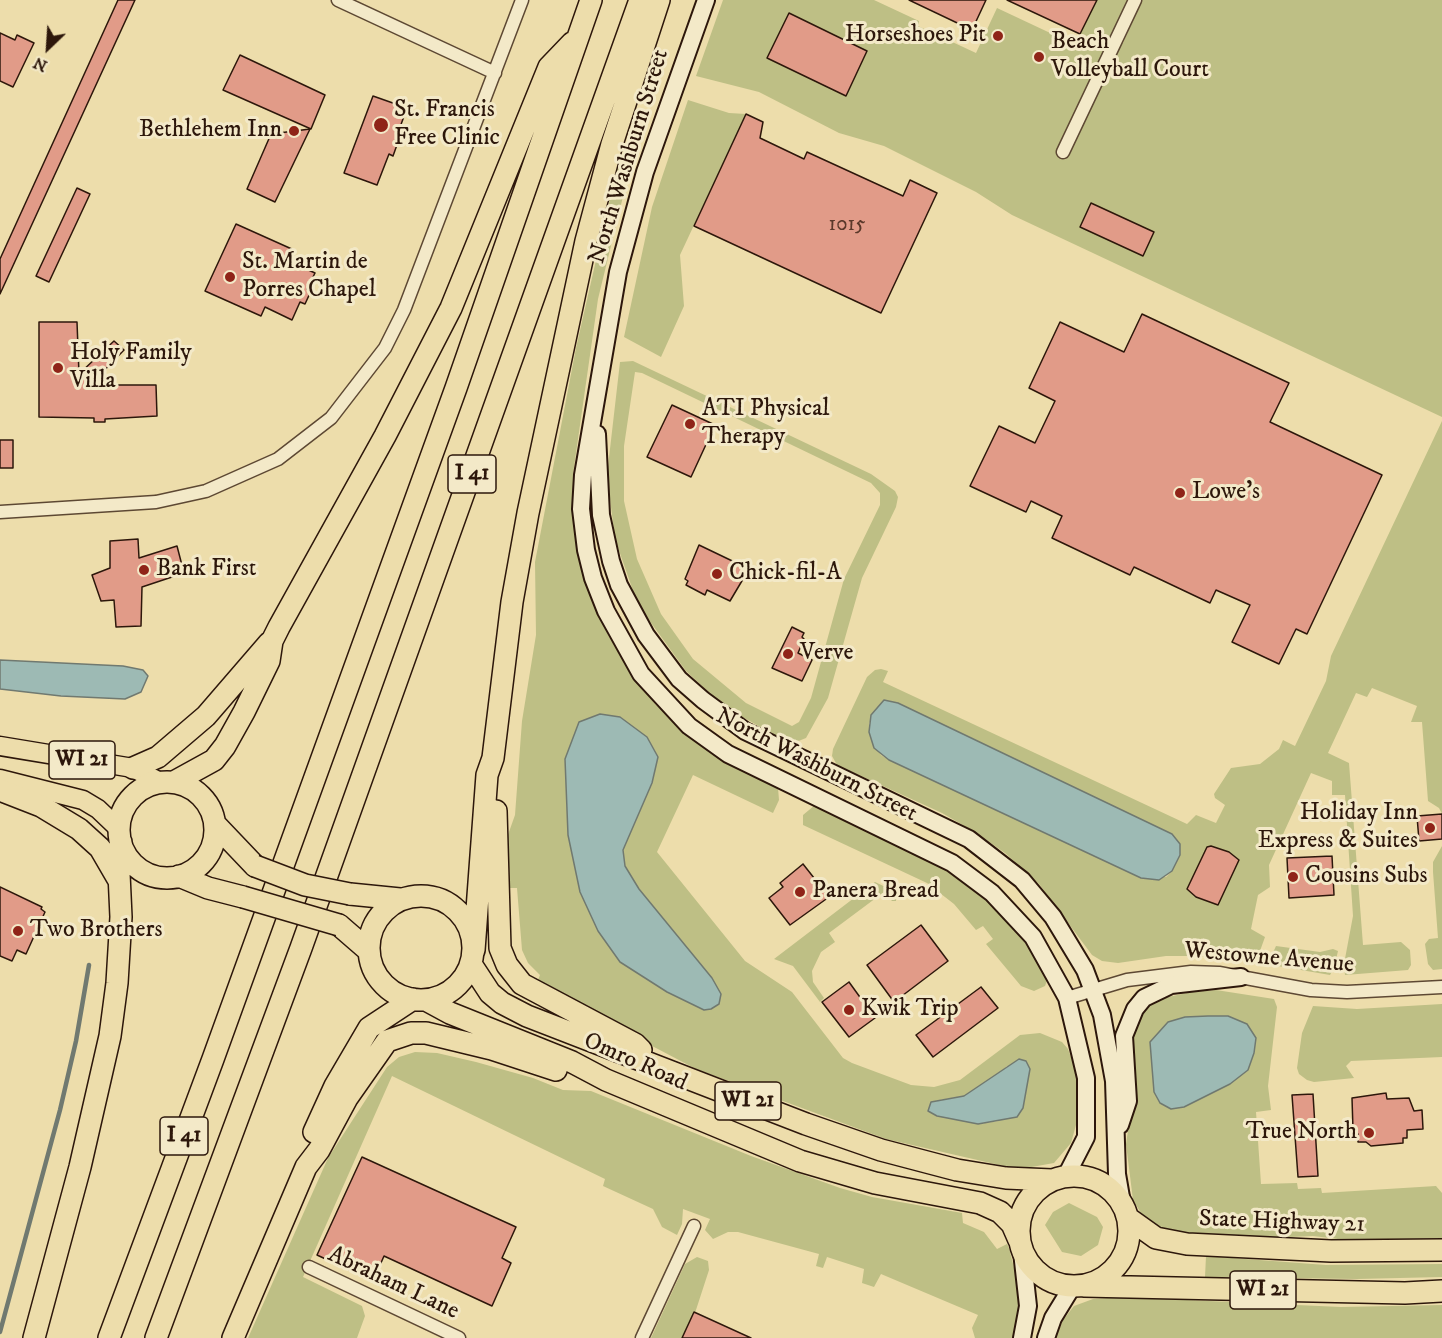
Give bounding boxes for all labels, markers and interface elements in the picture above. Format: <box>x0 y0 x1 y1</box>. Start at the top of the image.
north arrow <box>18 18 78 78</box>
place label: Horseshoes Pit <box>845 22 986 50</box>
marker: Horseshoes Pit <box>991 29 1005 43</box>
place label: Beach Volleyball Court <box>1051 29 1209 85</box>
street label: North Washburn Street <box>584 46 676 268</box>
marker: Beach Volleyball Court <box>1032 50 1046 64</box>
text: N <box>30 52 51 76</box>
place label: St. Francis Free Clinic <box>394 97 500 153</box>
marker: St. Francis Free Clinic <box>372 116 390 134</box>
place label: Bethlehem Inn <box>139 117 282 145</box>
marker: Bethlehem Inn <box>287 124 301 138</box>
house number: 1015 <box>829 213 865 239</box>
place label: St. Martin de Porres Chapel <box>242 249 376 305</box>
marker: St. Martin de Porres Chapel <box>223 270 237 284</box>
place label: Holy Family Villa <box>70 340 192 396</box>
marker: Holy Family Villa <box>51 361 65 375</box>
place label: ATI Physical Therapy <box>702 396 830 452</box>
marker: ATI Physical Therapy <box>683 417 697 431</box>
road number: I 41 <box>448 455 496 493</box>
place label: Lowe's <box>1192 479 1260 507</box>
marker: Lowe's <box>1173 486 1187 500</box>
place label: Bank First <box>156 556 256 584</box>
place label: Chick-fil-A <box>729 560 841 588</box>
marker: Bank First <box>137 563 151 577</box>
marker: Chick-fil-A <box>710 567 724 581</box>
place label: Verve <box>800 640 854 668</box>
marker: Verve <box>781 647 795 661</box>
street label: North Washburn Street <box>710 703 922 829</box>
road number: WI 21 <box>49 741 115 779</box>
place label: Holiday Inn Express & Suites <box>1258 800 1418 856</box>
marker: Holiday Inn Express & Suites <box>1423 821 1437 835</box>
place label: Cousins Subs <box>1305 863 1428 891</box>
marker: Cousins Subs <box>1286 870 1300 884</box>
place label: Panera Bread <box>812 878 939 906</box>
marker: Panera Bread <box>793 885 807 899</box>
place label: Two Brothers <box>30 917 162 945</box>
marker: Two Brothers <box>11 924 25 938</box>
street label: Westowne Avenue <box>1183 937 1355 981</box>
place label: Kwik Trip <box>861 996 959 1024</box>
marker: Kwik Trip <box>842 1003 856 1017</box>
street label: Omro Road <box>579 1027 691 1099</box>
road number: WI 21 <box>715 1082 781 1120</box>
road number: I 41 <box>160 1117 208 1155</box>
place label: True North <box>1246 1119 1357 1147</box>
marker: True North <box>1362 1126 1376 1140</box>
street label: State Highway 21 <box>1198 1206 1366 1240</box>
street label: Abraham Lane <box>323 1241 463 1327</box>
road number: WI 21 <box>1230 1271 1296 1309</box>

